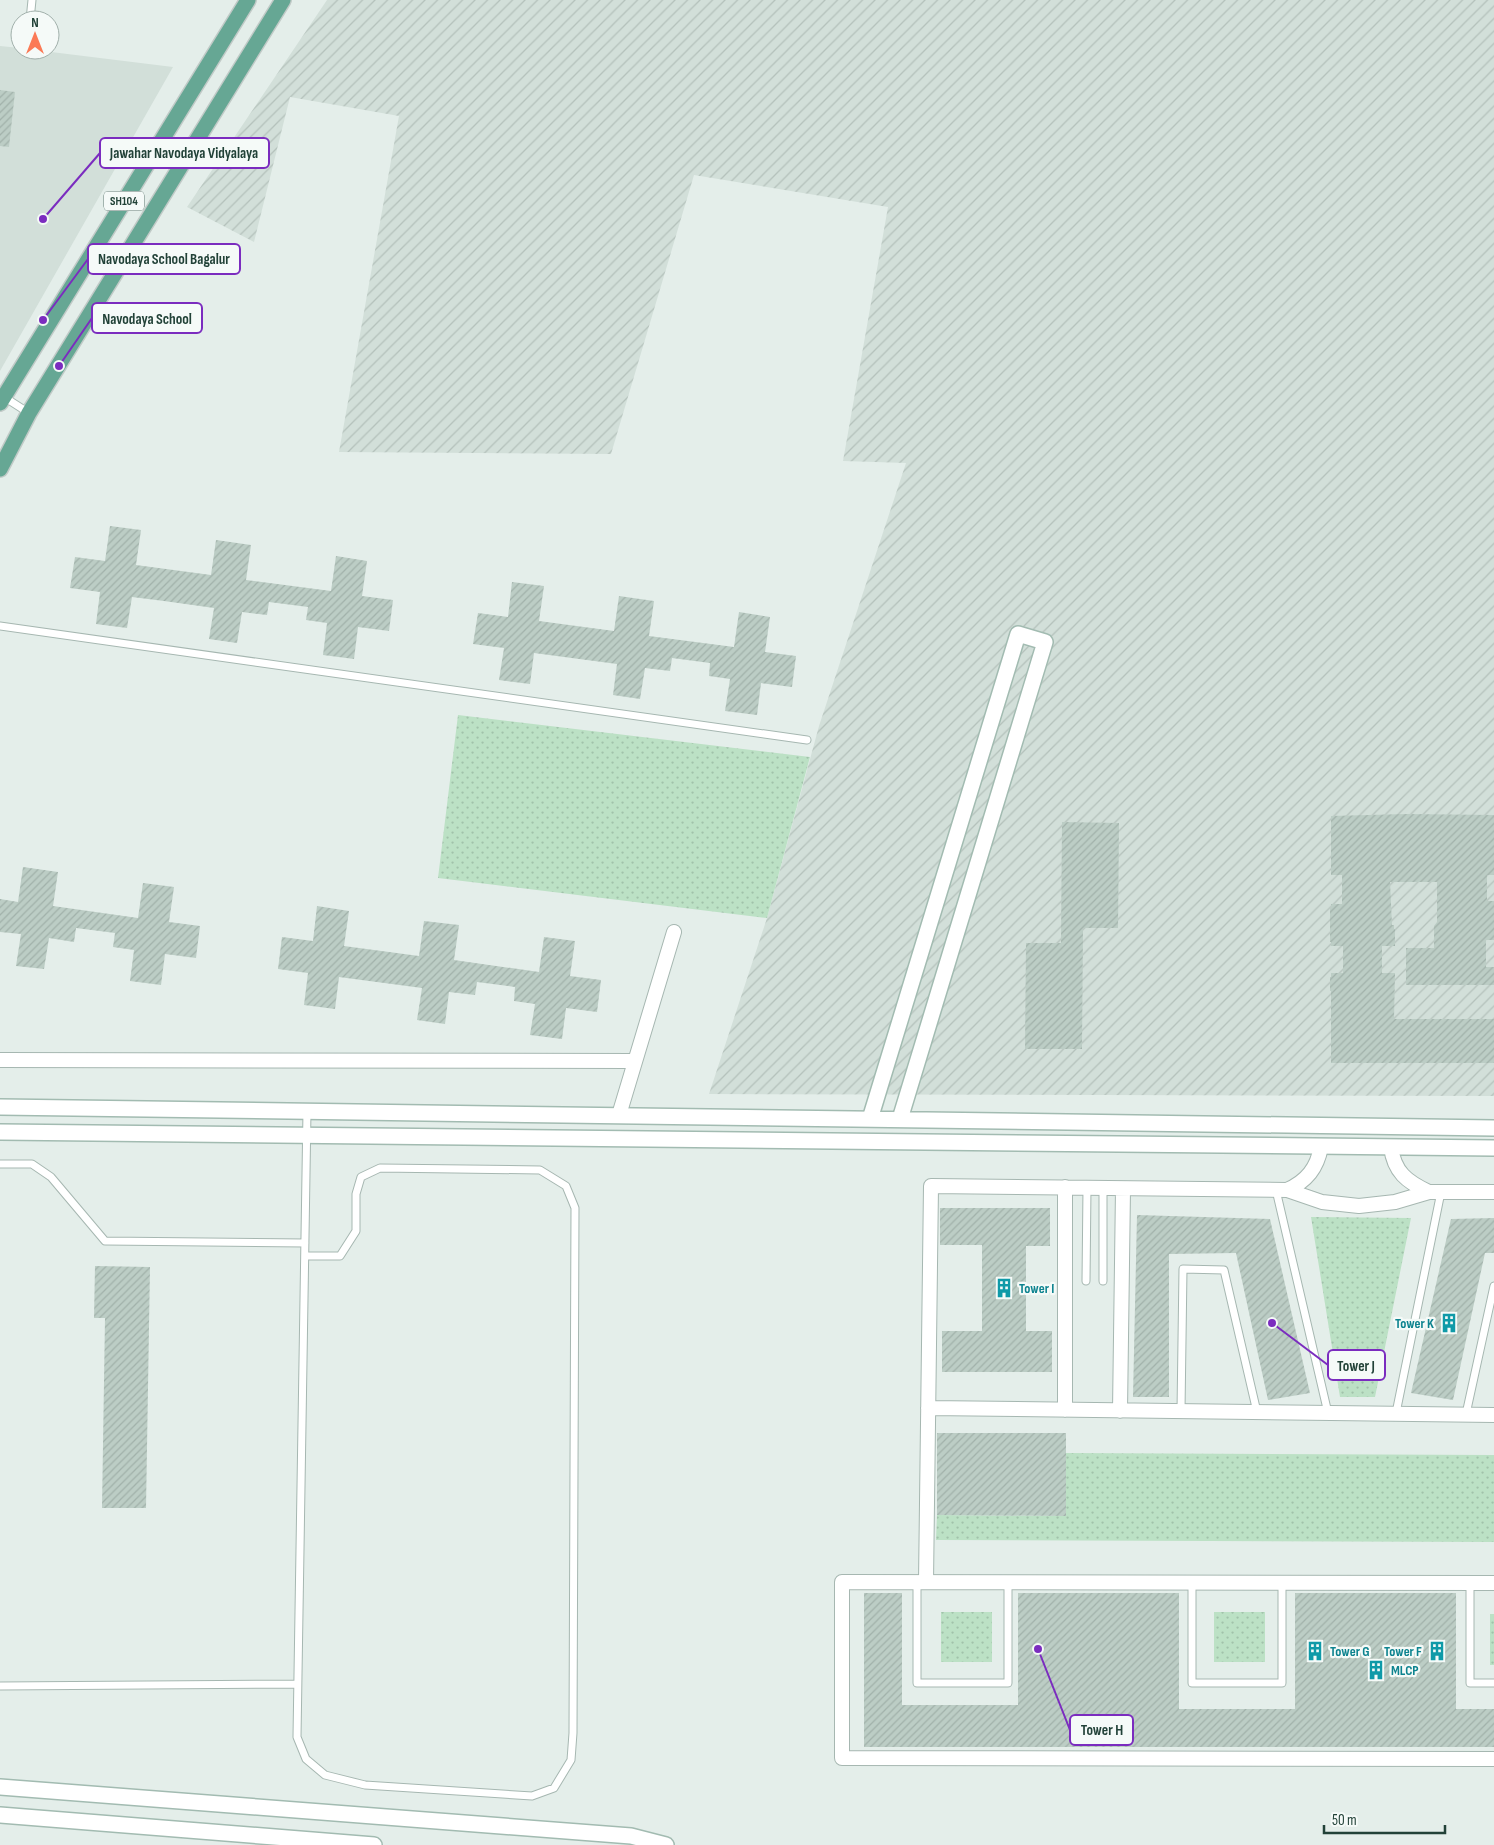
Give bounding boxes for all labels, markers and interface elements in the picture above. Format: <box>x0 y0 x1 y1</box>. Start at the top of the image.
north arrow <box>10 10 60 60</box>
text: N <box>31 14 39 31</box>
callout: Jawahar Navodaya Vidyalaya <box>100 138 269 168</box>
text: Jawahar Navodaya Vidyalaya <box>109 144 258 163</box>
road number: SH104 <box>104 192 144 210</box>
callout: Navodaya School Bagalur <box>88 244 240 274</box>
text: Navodaya School Bagalur <box>98 250 230 269</box>
callout: Navodaya School <box>92 303 202 333</box>
text: Navodaya School <box>102 310 192 329</box>
building icon: Tower I <box>993 1277 1015 1299</box>
place label: Tower I <box>1019 1280 1054 1297</box>
building icon: Tower K <box>1438 1312 1460 1334</box>
place label: Tower K <box>1395 1315 1434 1332</box>
callout: Tower J <box>1328 1350 1385 1380</box>
text: Tower J <box>1337 1357 1375 1376</box>
building icon: Tower G <box>1304 1640 1326 1662</box>
building icon: Tower F <box>1426 1640 1448 1662</box>
place label: Tower G <box>1330 1643 1370 1660</box>
place label: Tower F <box>1384 1643 1422 1660</box>
building icon: MLCP <box>1365 1659 1387 1681</box>
place label: MLCP <box>1391 1662 1419 1679</box>
callout: Tower H <box>1070 1715 1133 1745</box>
text: Tower H <box>1081 1721 1123 1740</box>
scale bar <box>1324 1802 1445 1834</box>
text: 50 m <box>1332 1811 1357 1830</box>

